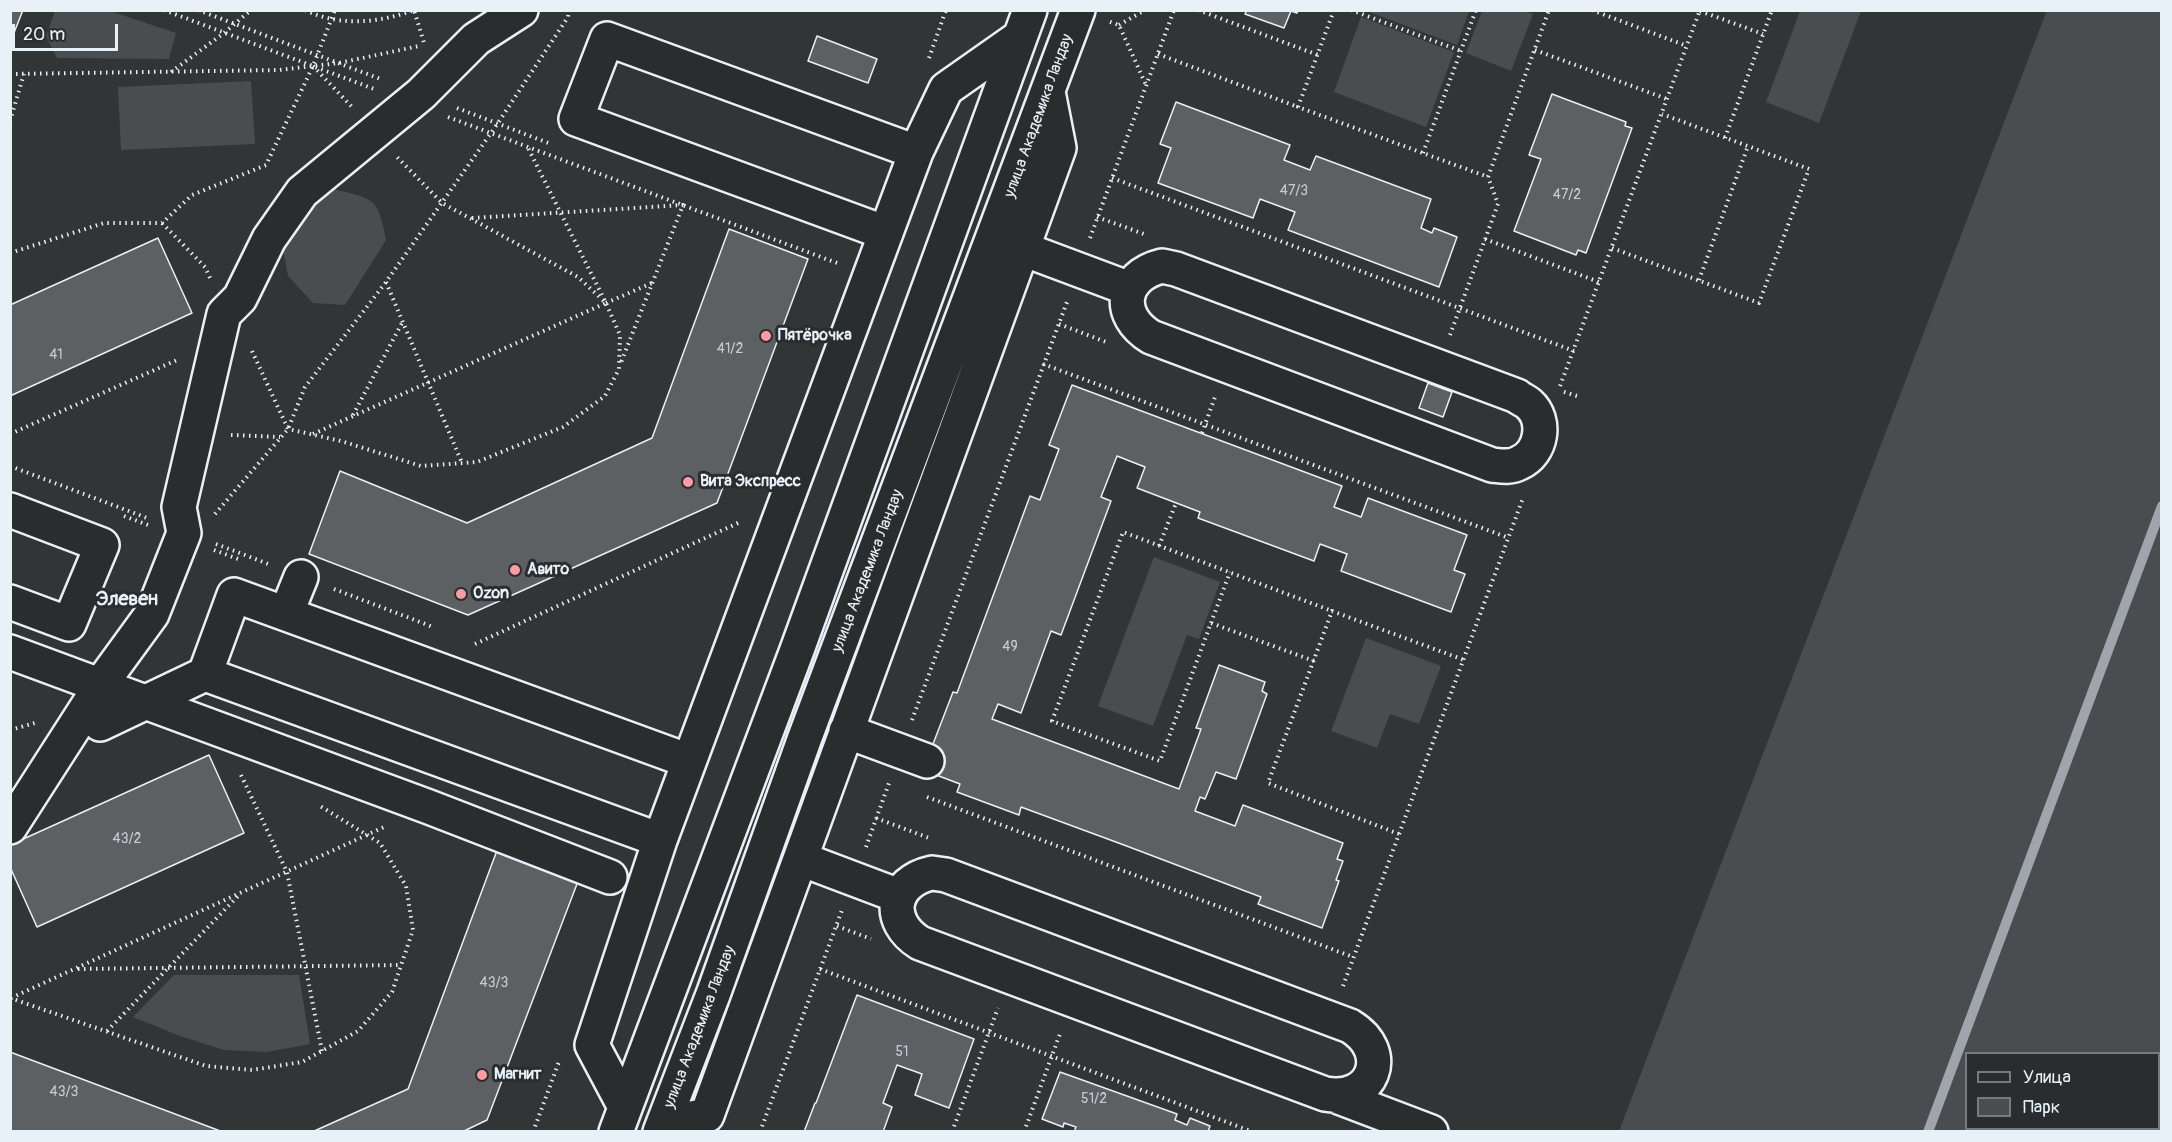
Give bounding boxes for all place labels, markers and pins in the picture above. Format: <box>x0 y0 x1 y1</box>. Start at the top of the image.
place label: Пятёрочка <box>778 326 852 346</box>
marker: Пятёрочка <box>759 329 773 343</box>
place label: Вита Экспресс <box>700 472 801 492</box>
marker: Вита Экспресс <box>681 475 695 489</box>
place label: Авито <box>527 560 569 580</box>
marker: Авито <box>508 563 522 577</box>
place label: Ozon <box>473 584 509 604</box>
marker: Ozon <box>454 587 468 601</box>
place label: Магнит <box>494 1065 542 1085</box>
marker: Магнит <box>475 1068 489 1082</box>

